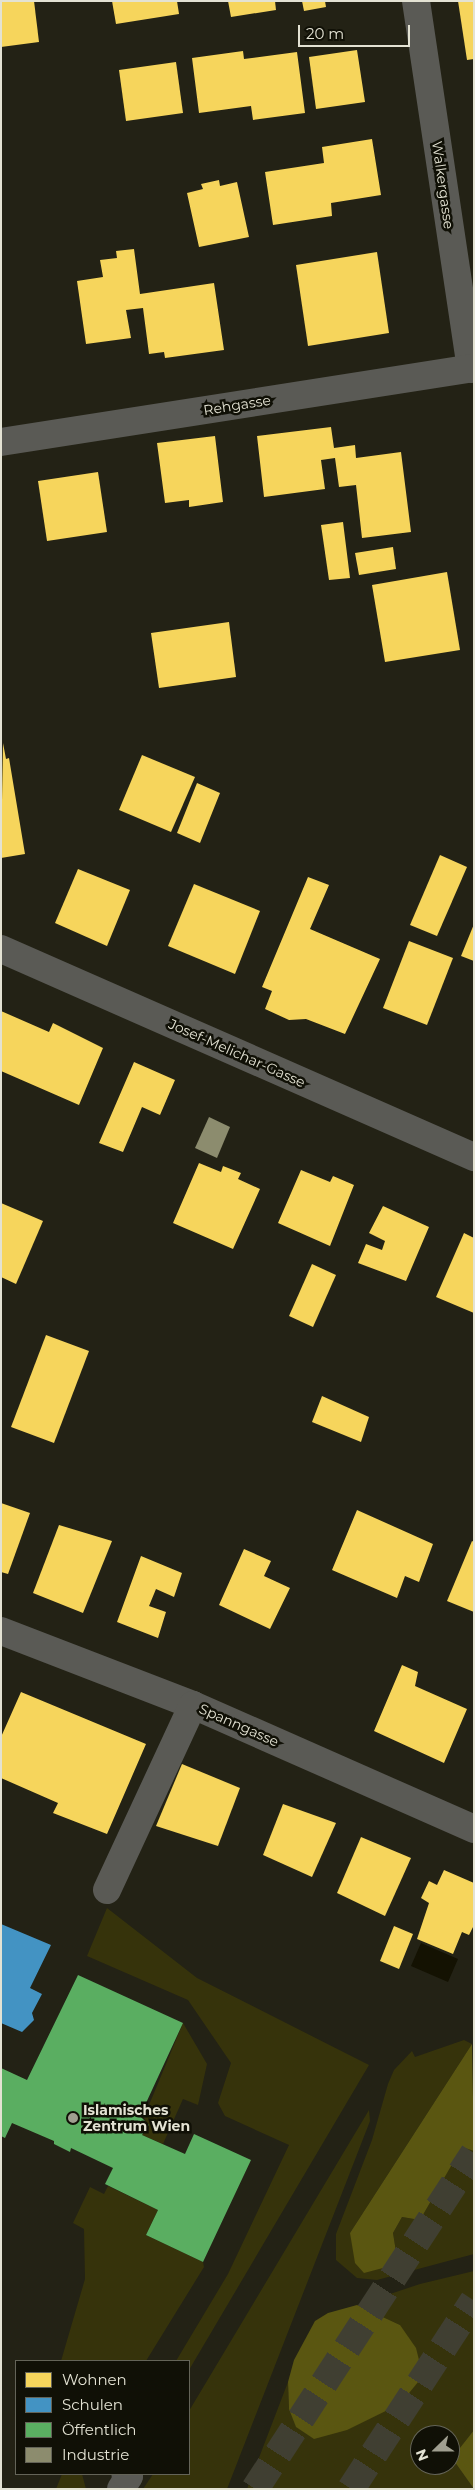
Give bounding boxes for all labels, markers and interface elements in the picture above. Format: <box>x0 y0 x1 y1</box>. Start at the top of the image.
scale bar <box>300 15 412 47</box>
text: 20 m <box>306 24 344 43</box>
street label: Walkergasse <box>429 140 457 230</box>
street label: Rehgasse <box>202 391 272 419</box>
street label: Josef-Melichar-Gasse <box>166 1015 308 1091</box>
street label: Spanngasse <box>197 1700 281 1750</box>
place label: Islamisches Zentrum Wien <box>83 2102 190 2134</box>
marker: Islamisches Zentrum Wien <box>67 2112 79 2124</box>
legend <box>15 2360 190 2475</box>
text: Wohnen <box>62 2370 127 2389</box>
text: Schulen <box>62 2395 123 2414</box>
text: Öffentlich <box>62 2420 136 2439</box>
north arrow <box>410 2425 460 2475</box>
text: Industrie <box>62 2445 129 2464</box>
text: N <box>412 2447 432 2464</box>

